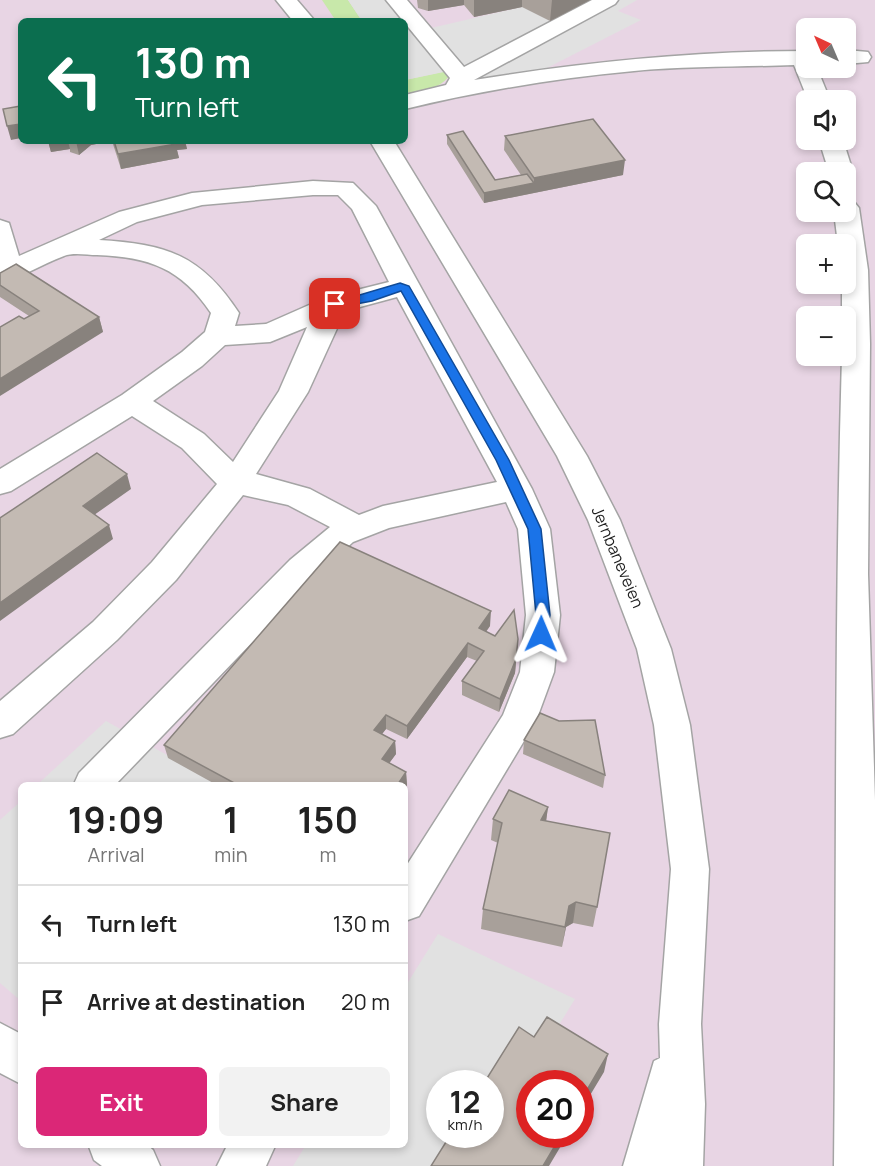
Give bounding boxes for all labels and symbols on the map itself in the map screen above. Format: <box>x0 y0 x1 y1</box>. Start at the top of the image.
north arrow <box>796 18 856 78</box>
pin <box>309 278 360 329</box>
street label: Jernbaneveien <box>587 503 649 611</box>
position arrow <box>509 602 573 666</box>
speed limit sign: 20 <box>516 1070 594 1148</box>

